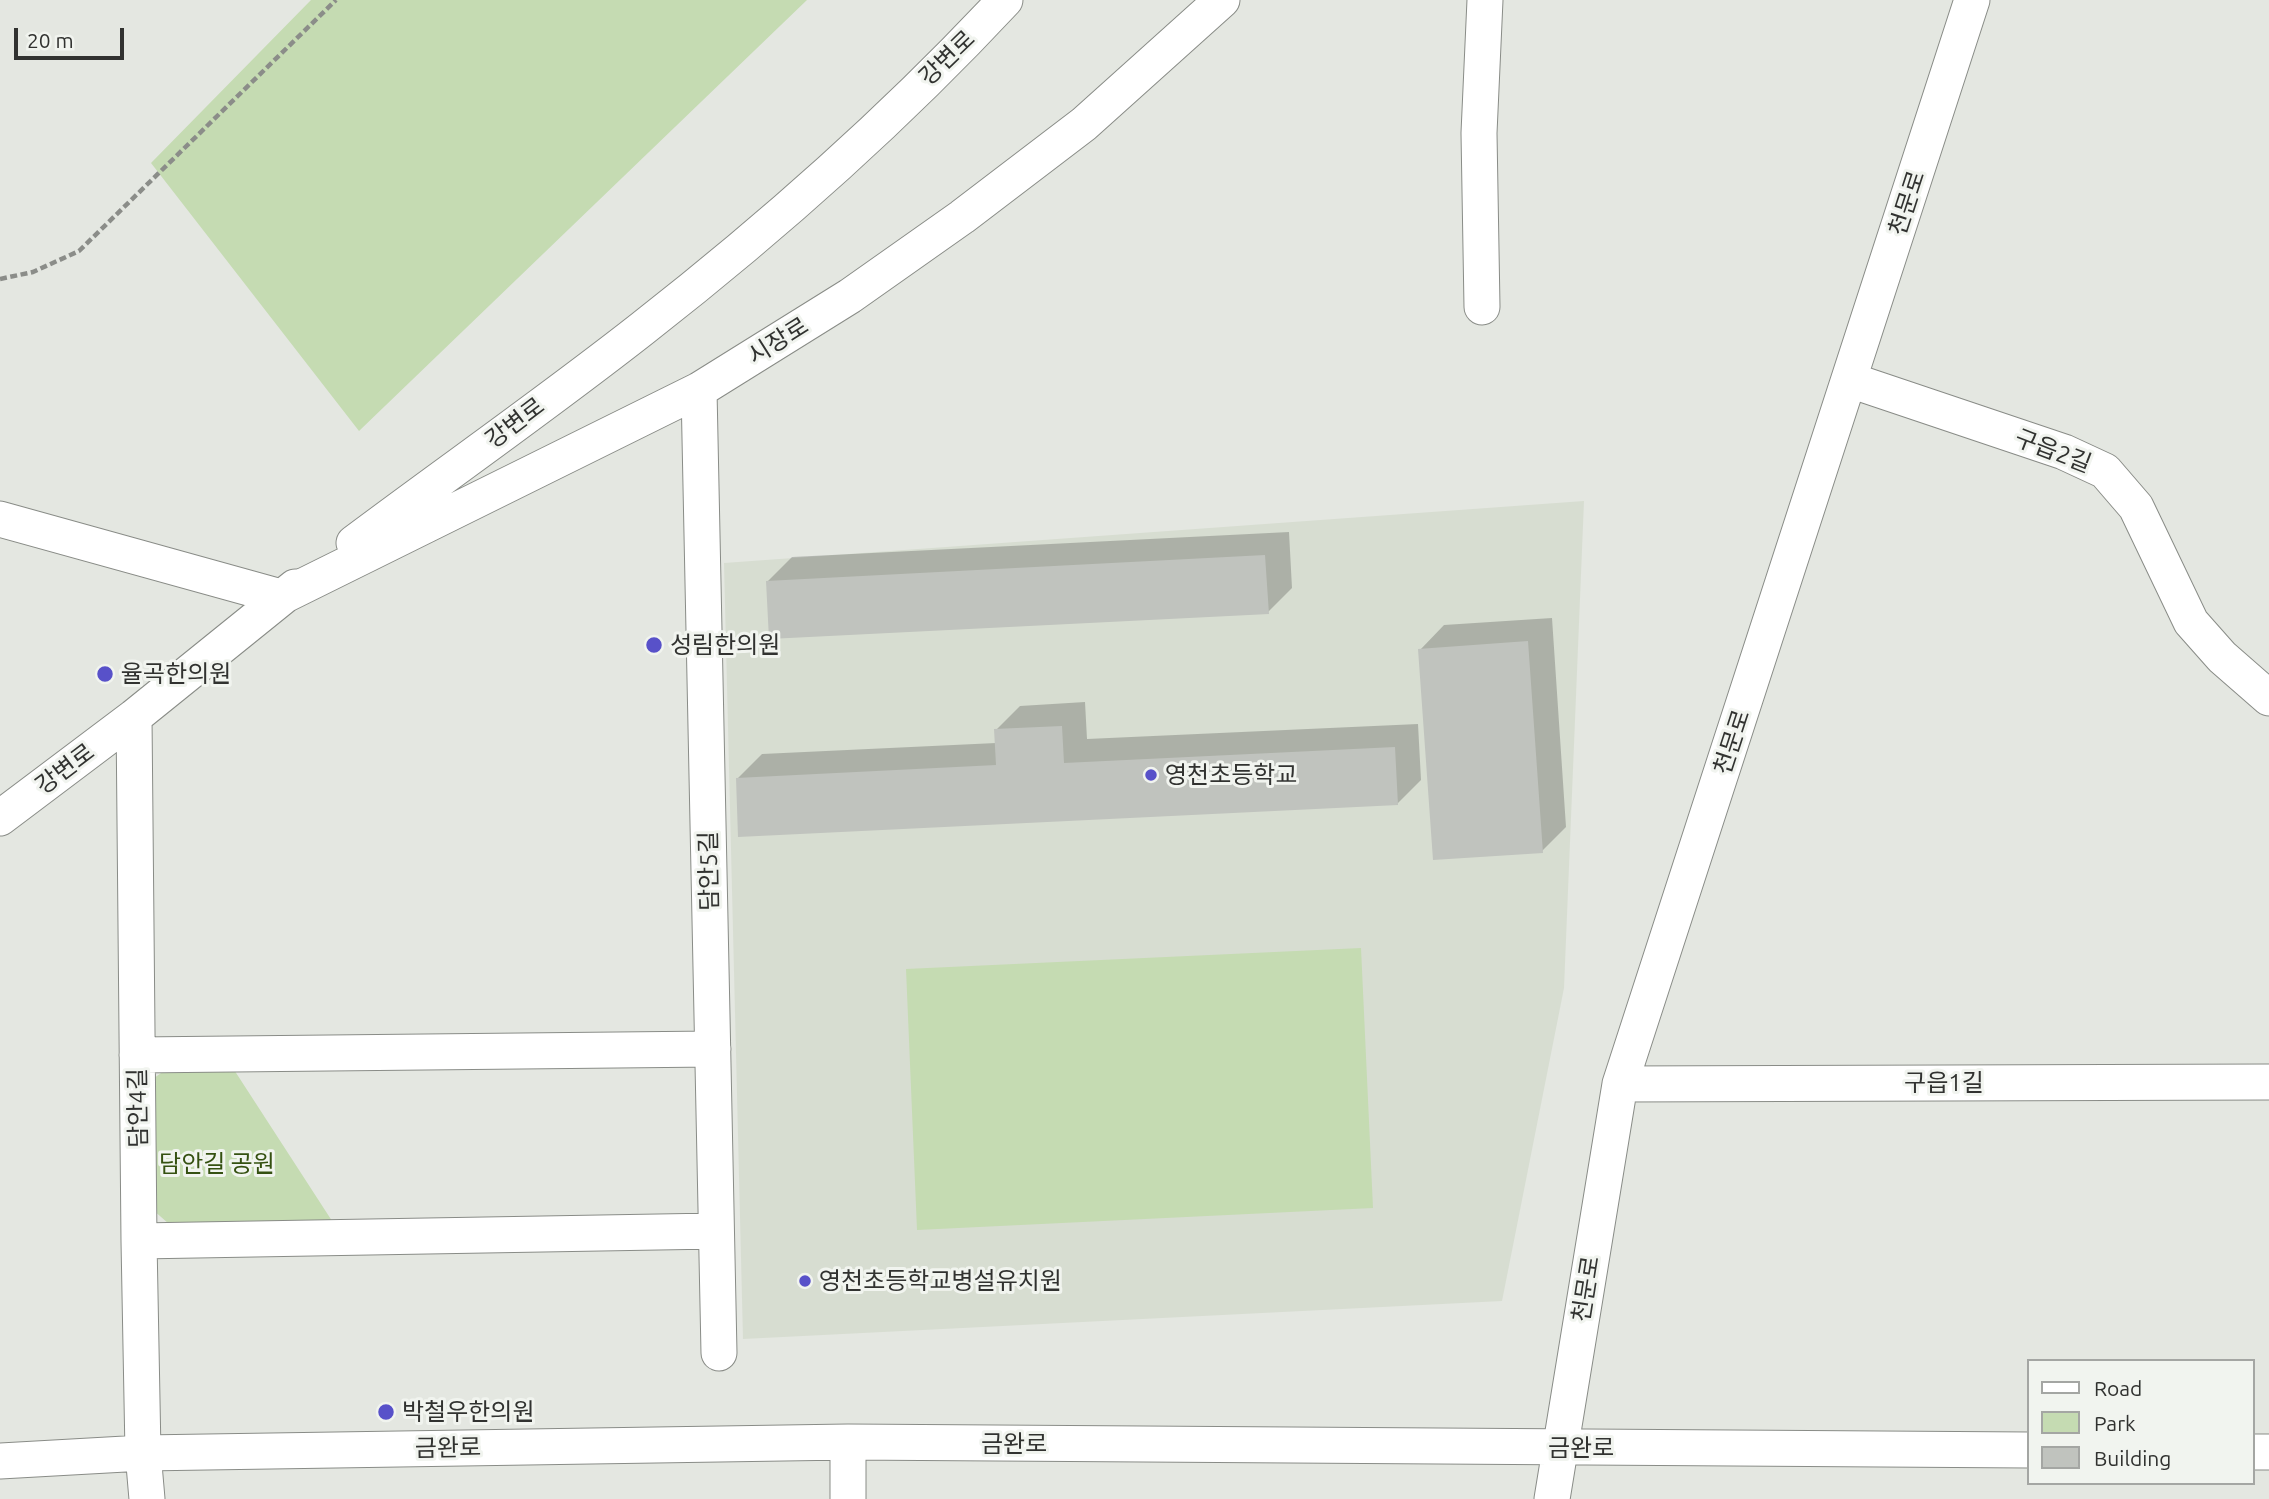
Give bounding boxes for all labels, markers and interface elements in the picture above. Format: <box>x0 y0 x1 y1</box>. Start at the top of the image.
scale bar <box>18 14 128 58</box>
street label: 강변로 <box>913 25 981 91</box>
text: 20 m <box>27 28 74 52</box>
street label: 천문로 <box>1883 167 1931 239</box>
street label: 시장로 <box>742 311 814 371</box>
street label: 강변로 <box>480 392 550 454</box>
street label: 구읍2길 <box>2011 423 2095 479</box>
place label: 성림한의원 <box>670 631 780 659</box>
marker: 성림한의원 <box>644 635 664 655</box>
place label: 율곡한의원 <box>121 660 231 688</box>
marker: 율곡한의원 <box>95 664 115 684</box>
street label: 천문로 <box>1708 706 1756 778</box>
street label: 강변로 <box>30 738 100 800</box>
place label: 영천초등학교 <box>1165 761 1297 789</box>
marker: 영천초등학교 <box>1143 767 1159 783</box>
street label: 담안5길 <box>694 831 724 911</box>
street label: 담안4길 <box>123 1068 153 1148</box>
street label: 구읍1길 <box>1904 1069 1984 1097</box>
park label: 담안길 공원 <box>159 1150 275 1178</box>
street label: 천문로 <box>1567 1254 1605 1324</box>
place label: 영천초등학교병설유치원 <box>819 1267 1062 1295</box>
marker: 영천초등학교병설유치원 <box>797 1273 813 1289</box>
legend <box>2028 1359 2255 1485</box>
text: Road <box>2094 1376 2142 1400</box>
place label: 박철우한의원 <box>402 1398 534 1426</box>
marker: 박철우한의원 <box>376 1402 396 1422</box>
text: Park <box>2094 1411 2136 1435</box>
street label: 금완로 <box>981 1430 1047 1458</box>
street label: 금완로 <box>415 1433 481 1463</box>
street label: 금완로 <box>1548 1434 1614 1462</box>
text: Building <box>2094 1446 2171 1470</box>

